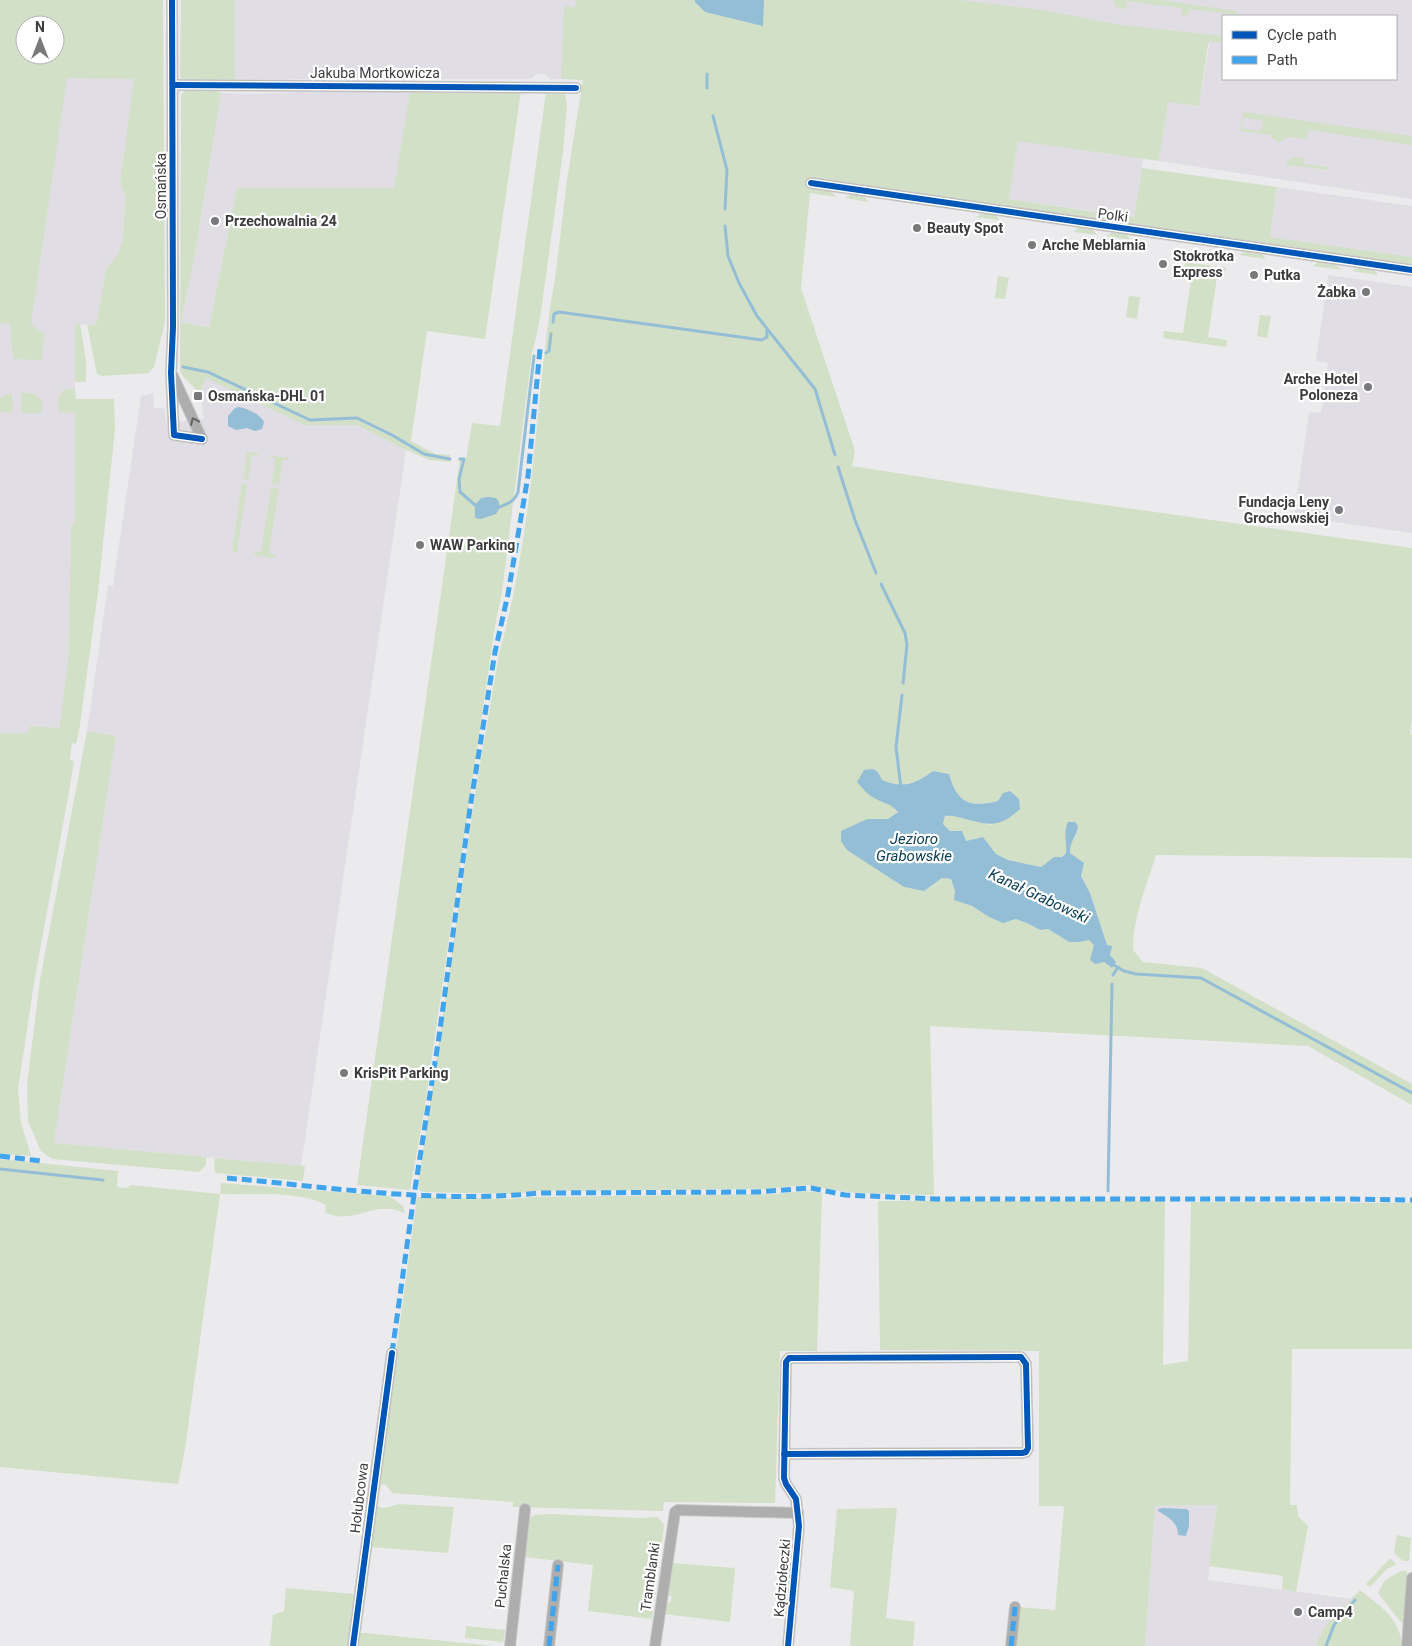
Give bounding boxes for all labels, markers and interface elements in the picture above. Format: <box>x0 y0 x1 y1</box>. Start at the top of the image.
north arrow <box>15 15 65 65</box>
legend <box>1222 15 1397 80</box>
text: N <box>35 19 45 35</box>
text: Cycle path <box>1267 26 1337 44</box>
text: Path <box>1267 51 1298 69</box>
street label: Jakuba Mortkowicza <box>310 65 440 81</box>
street label: Osmańska <box>153 153 169 219</box>
street label: Polki <box>1097 205 1129 225</box>
place label: Przechowalnia 24 <box>225 213 337 229</box>
marker: Przechowalnia 24 <box>209 215 221 227</box>
place label: Beauty Spot <box>927 220 1003 236</box>
marker: Beauty Spot <box>911 222 923 234</box>
place label: Arche Meblarnia <box>1042 237 1146 253</box>
marker: Arche Meblarnia <box>1026 239 1038 251</box>
place label: Stokrotka Express <box>1173 248 1235 280</box>
marker: Stokrotka Express <box>1157 258 1169 270</box>
place label: Putka <box>1264 267 1301 283</box>
marker: Putka <box>1248 269 1260 281</box>
place label: Żabka <box>1317 284 1356 300</box>
marker: Żabka <box>1360 286 1372 298</box>
place label: Arche Hotel Poloneza <box>1284 371 1359 403</box>
marker: Arche Hotel Poloneza <box>1362 381 1374 393</box>
place label: Osmańska-DHL 01 <box>208 388 326 404</box>
marker: Osmańska-DHL 01 <box>192 390 204 402</box>
one-way arrow <box>190 417 201 426</box>
place label: Fundacja Leny Grochowskiej <box>1238 494 1330 526</box>
marker: Fundacja Leny Grochowskiej <box>1333 504 1345 516</box>
place label: WAW Parking <box>430 537 515 553</box>
marker: WAW Parking <box>414 539 426 551</box>
water label: Jezioro Grabowskie <box>876 830 952 865</box>
water label: Kanał Grabowski <box>986 865 1093 927</box>
place label: KrisPit Parking <box>354 1065 448 1081</box>
marker: KrisPit Parking <box>338 1067 350 1079</box>
street label: Hołubcowa <box>347 1462 371 1534</box>
street label: Kądziołeczki <box>771 1538 793 1618</box>
street label: Tramblanki <box>637 1542 663 1612</box>
street label: Puchalska <box>492 1543 514 1609</box>
place label: Camp4 <box>1308 1604 1353 1620</box>
marker: Camp4 <box>1292 1606 1304 1618</box>

